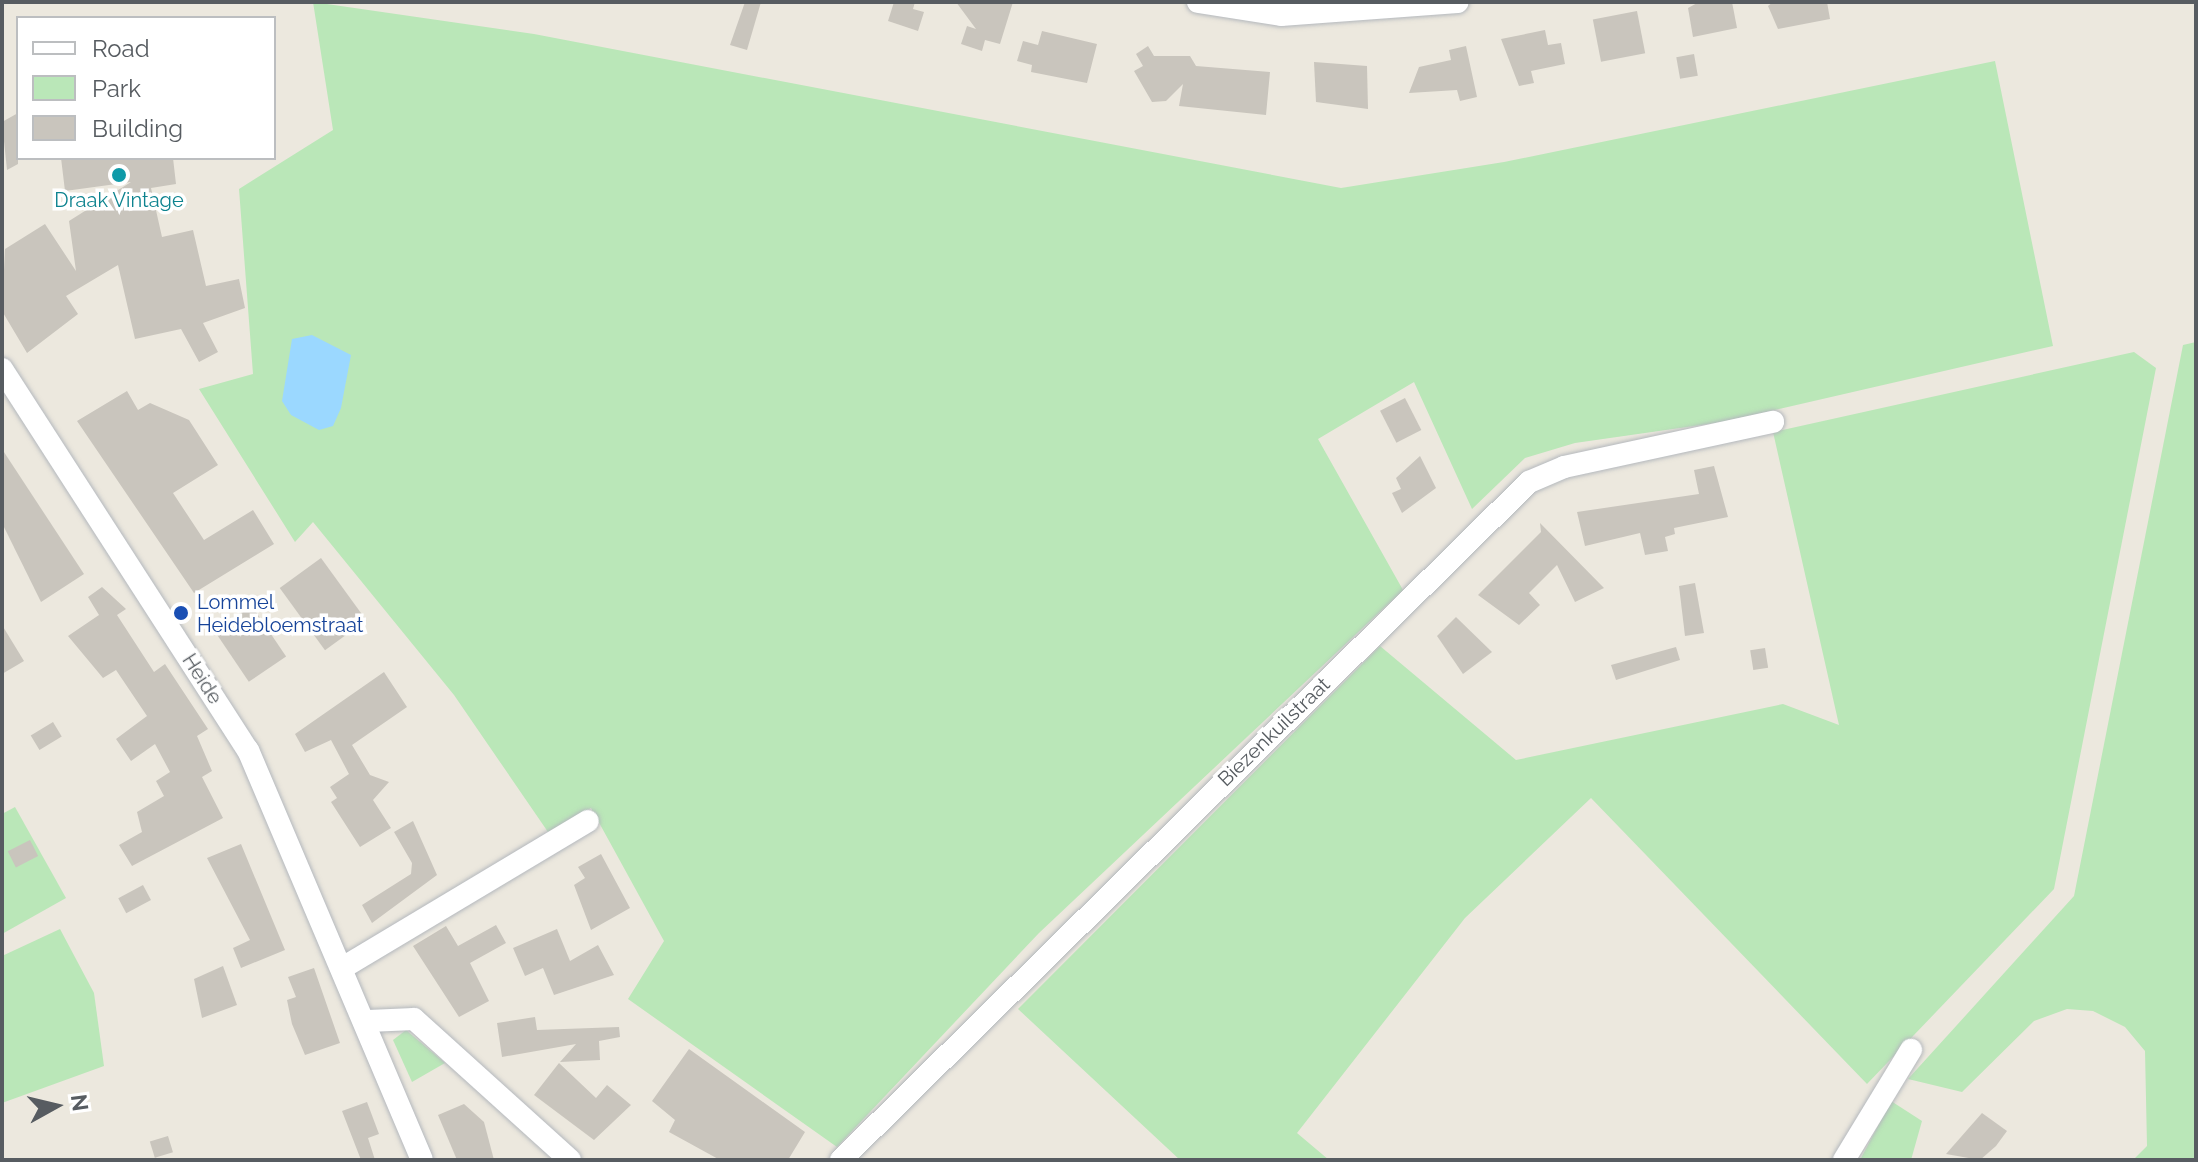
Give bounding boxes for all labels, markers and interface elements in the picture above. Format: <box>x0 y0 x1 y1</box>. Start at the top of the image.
legend <box>16 16 276 160</box>
text: Road <box>92 34 150 63</box>
text: Park <box>92 74 141 103</box>
text: Building <box>92 114 183 143</box>
marker: Draak Vintage <box>110 166 128 184</box>
place label: Draak Vintage <box>54 188 184 212</box>
place label: Lommel Heidebloemstraat <box>197 590 363 637</box>
marker: Lommel Heidebloemstraat <box>172 604 190 622</box>
street label: Heide <box>177 649 227 709</box>
street label: Biezenkuilstraat <box>1213 673 1335 791</box>
north arrow <box>16 1066 96 1146</box>
text: N <box>66 1093 94 1113</box>

